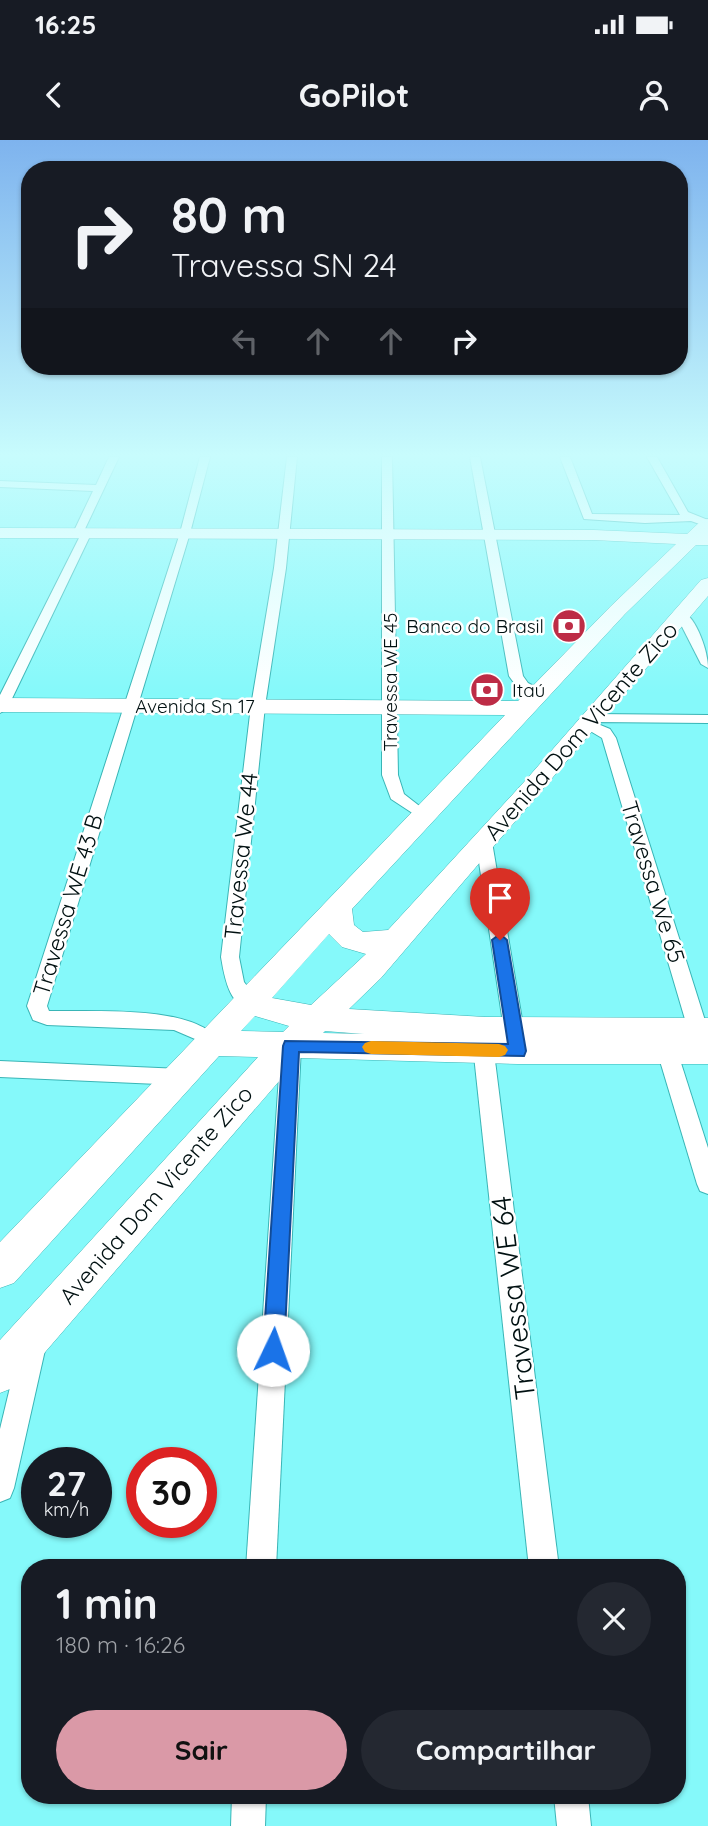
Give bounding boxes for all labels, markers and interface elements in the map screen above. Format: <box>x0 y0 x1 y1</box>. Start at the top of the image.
text: 16:25 <box>35 8 96 41</box>
text: GoPilot <box>299 75 409 115</box>
icon: back <box>35 76 73 114</box>
icon: person <box>635 76 673 114</box>
text: 80 m <box>171 184 287 245</box>
icon: right <box>56 189 147 280</box>
text: Travessa SN 24 <box>171 245 397 285</box>
icon: left <box>226 322 264 360</box>
icon: ahead <box>299 322 337 360</box>
icon: ahead <box>372 322 410 360</box>
icon: right <box>445 322 483 360</box>
bank icon: Banco do Brasil <box>550 607 588 645</box>
street label: Travessa WE 45 <box>378 613 402 751</box>
place label: Banco do Brasil <box>406 614 544 638</box>
street label: Avenida Dom Vicente Zico <box>478 615 684 846</box>
bank icon: Itaú <box>468 671 506 709</box>
place label: Itaú <box>512 678 545 702</box>
street label: Avenida Sn 17 <box>135 694 255 718</box>
street label: Travessa We 44 <box>217 771 264 941</box>
street label: Travessa We 65 <box>615 797 692 966</box>
street label: Travessa WE 43 B <box>26 810 109 999</box>
pin <box>470 868 530 940</box>
icon: arrive <box>481 879 519 917</box>
street label: Avenida Dom Vicente Zico <box>53 1079 259 1310</box>
street label: Travessa WE 64 <box>483 1194 542 1402</box>
position arrow <box>236 1313 310 1387</box>
speed limit sign: 30 <box>126 1447 217 1538</box>
text: 27 <box>47 1461 86 1505</box>
text: km/h <box>44 1498 89 1521</box>
text: 1 min <box>56 1577 158 1630</box>
button: close <box>577 1582 651 1656</box>
text: 180 m · 16:26 <box>56 1630 185 1659</box>
button: Sair <box>56 1710 347 1790</box>
button: Compartilhar <box>361 1710 651 1790</box>

